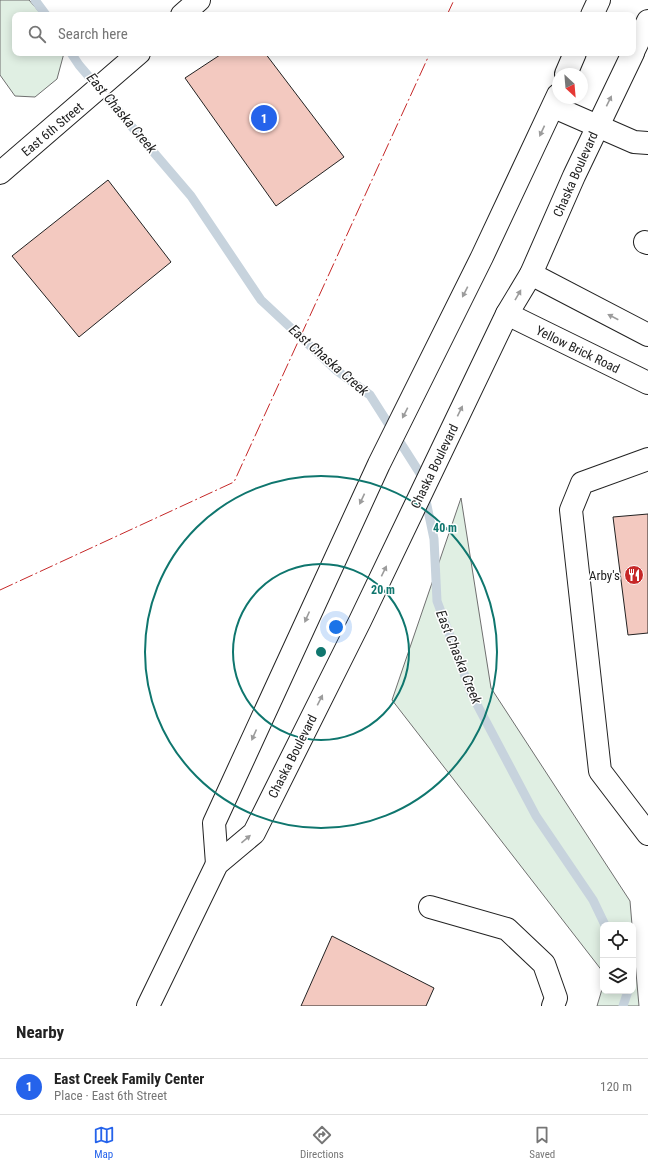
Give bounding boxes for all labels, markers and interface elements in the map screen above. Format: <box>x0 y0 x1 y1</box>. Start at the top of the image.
search box <box>12 12 636 56</box>
icon: search <box>26 23 48 45</box>
text: Search here <box>58 25 128 43</box>
north arrow <box>552 68 588 104</box>
water label: East Chaska Creek <box>84 70 161 157</box>
one-way arrow <box>606 96 612 107</box>
street label: East 6th Street <box>19 99 86 159</box>
pin: 1 <box>251 103 277 133</box>
one-way arrow <box>539 125 545 137</box>
street label: Chaska Boulevard <box>550 129 601 219</box>
one-way arrow <box>462 286 468 298</box>
one-way arrow <box>515 289 522 301</box>
one-way arrow <box>608 314 619 320</box>
water label: East Chaska Creek <box>286 321 373 399</box>
street label: Yellow Brick Road <box>533 323 622 376</box>
one-way arrow <box>457 406 464 417</box>
one-way arrow <box>401 407 408 419</box>
street label: Chaska Boulevard <box>408 422 461 511</box>
one-way arrow <box>359 494 365 505</box>
text: 40 m <box>433 521 457 535</box>
restaurant icon: Arby's <box>623 564 645 586</box>
one-way arrow <box>381 565 387 577</box>
place label: Arby's <box>589 568 620 583</box>
text: 20 m <box>371 583 395 597</box>
water label: East Chaska Creek <box>433 608 485 707</box>
one-way arrow <box>304 611 311 623</box>
your location <box>326 617 346 637</box>
centre of rings <box>314 645 328 659</box>
one-way arrow <box>317 694 323 706</box>
street label: Chaska Boulevard <box>265 712 320 801</box>
one-way arrow <box>251 730 257 741</box>
one-way arrow <box>242 835 251 844</box>
map controls <box>600 922 636 994</box>
button: locate <box>600 922 636 958</box>
button: layers <box>600 958 636 994</box>
text: Nearby <box>16 1022 64 1042</box>
text: East Creek Family Center <box>54 1070 204 1088</box>
text: 1 <box>26 1079 32 1094</box>
text: 120 m <box>600 1079 632 1094</box>
text: Place · East 6th Street <box>54 1088 167 1103</box>
tab: Map <box>93 1124 115 1161</box>
tab: Directions <box>300 1124 344 1161</box>
tab: Saved <box>529 1124 555 1161</box>

